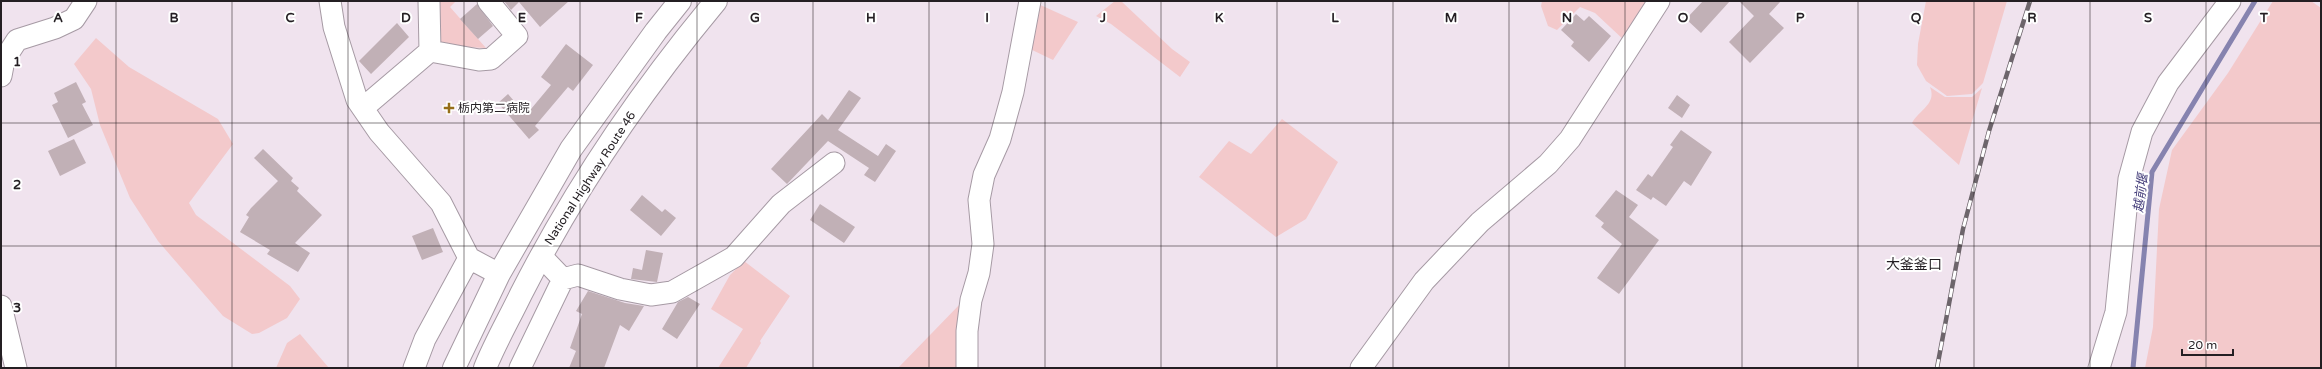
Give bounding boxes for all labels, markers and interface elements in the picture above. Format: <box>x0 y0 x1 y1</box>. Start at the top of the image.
text: A <box>53 10 63 26</box>
text: B <box>169 10 179 26</box>
text: C <box>285 10 295 26</box>
text: D <box>401 10 411 26</box>
text: E <box>518 10 526 26</box>
text: F <box>635 10 643 26</box>
text: G <box>750 10 760 26</box>
text: H <box>866 10 876 26</box>
text: I <box>985 10 989 26</box>
text: J <box>1099 10 1106 26</box>
text: K <box>1215 10 1224 26</box>
text: L <box>1331 10 1339 26</box>
text: M <box>1445 10 1457 26</box>
text: N <box>1562 10 1572 26</box>
text: O <box>1678 10 1689 26</box>
text: P <box>1796 10 1805 26</box>
text: Q <box>1911 10 1922 26</box>
text: R <box>2027 10 2037 26</box>
text: S <box>2144 10 2152 26</box>
text: T <box>2259 10 2269 26</box>
text: 1 <box>13 54 21 70</box>
place label: 栃内第二病院 <box>458 101 530 115</box>
marker: 栃内第二病院 <box>443 102 455 114</box>
street label: National Highway Route 46 <box>542 109 638 247</box>
water label: 越前堰 <box>2131 171 2152 213</box>
text: 2 <box>13 177 21 193</box>
district label: 大釜釜口 <box>1886 256 1942 273</box>
text: 3 <box>13 300 21 316</box>
scale bar <box>2182 331 2233 357</box>
text: 20 m <box>2188 338 2217 352</box>

